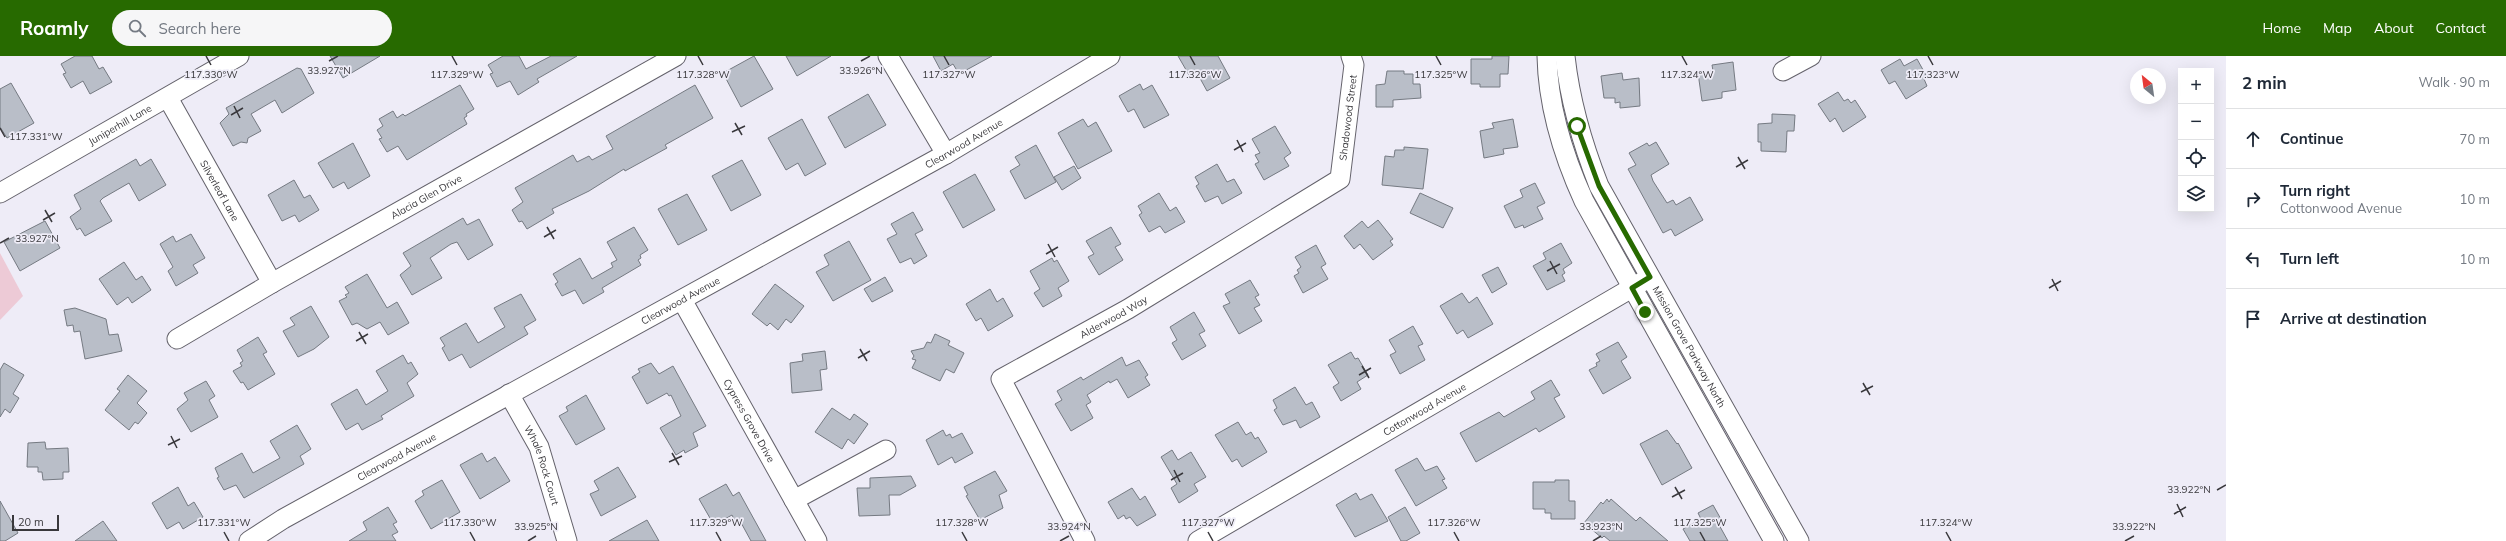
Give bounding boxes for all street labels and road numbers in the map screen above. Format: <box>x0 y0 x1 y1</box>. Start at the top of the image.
street label: Shadowood Street <box>1336 74 1359 161</box>
street label: Juniperhill Lane <box>86 101 154 148</box>
street label: Clearwood Avenue <box>922 115 1005 171</box>
street label: Silverleaf Lane <box>198 158 242 223</box>
street label: Alacia Glen Drive <box>388 171 464 222</box>
street label: Clearwood Avenue <box>639 273 722 327</box>
street label: Mission Grove Parkway North <box>1650 284 1729 410</box>
street label: Alderwood Way <box>1077 292 1150 341</box>
street label: Cypress Grove Drive <box>721 376 778 464</box>
street label: Cottonwood Avenue <box>1380 380 1468 438</box>
street label: Whale Rock Court <box>522 423 563 507</box>
street label: Clearwood Avenue <box>355 430 438 484</box>

